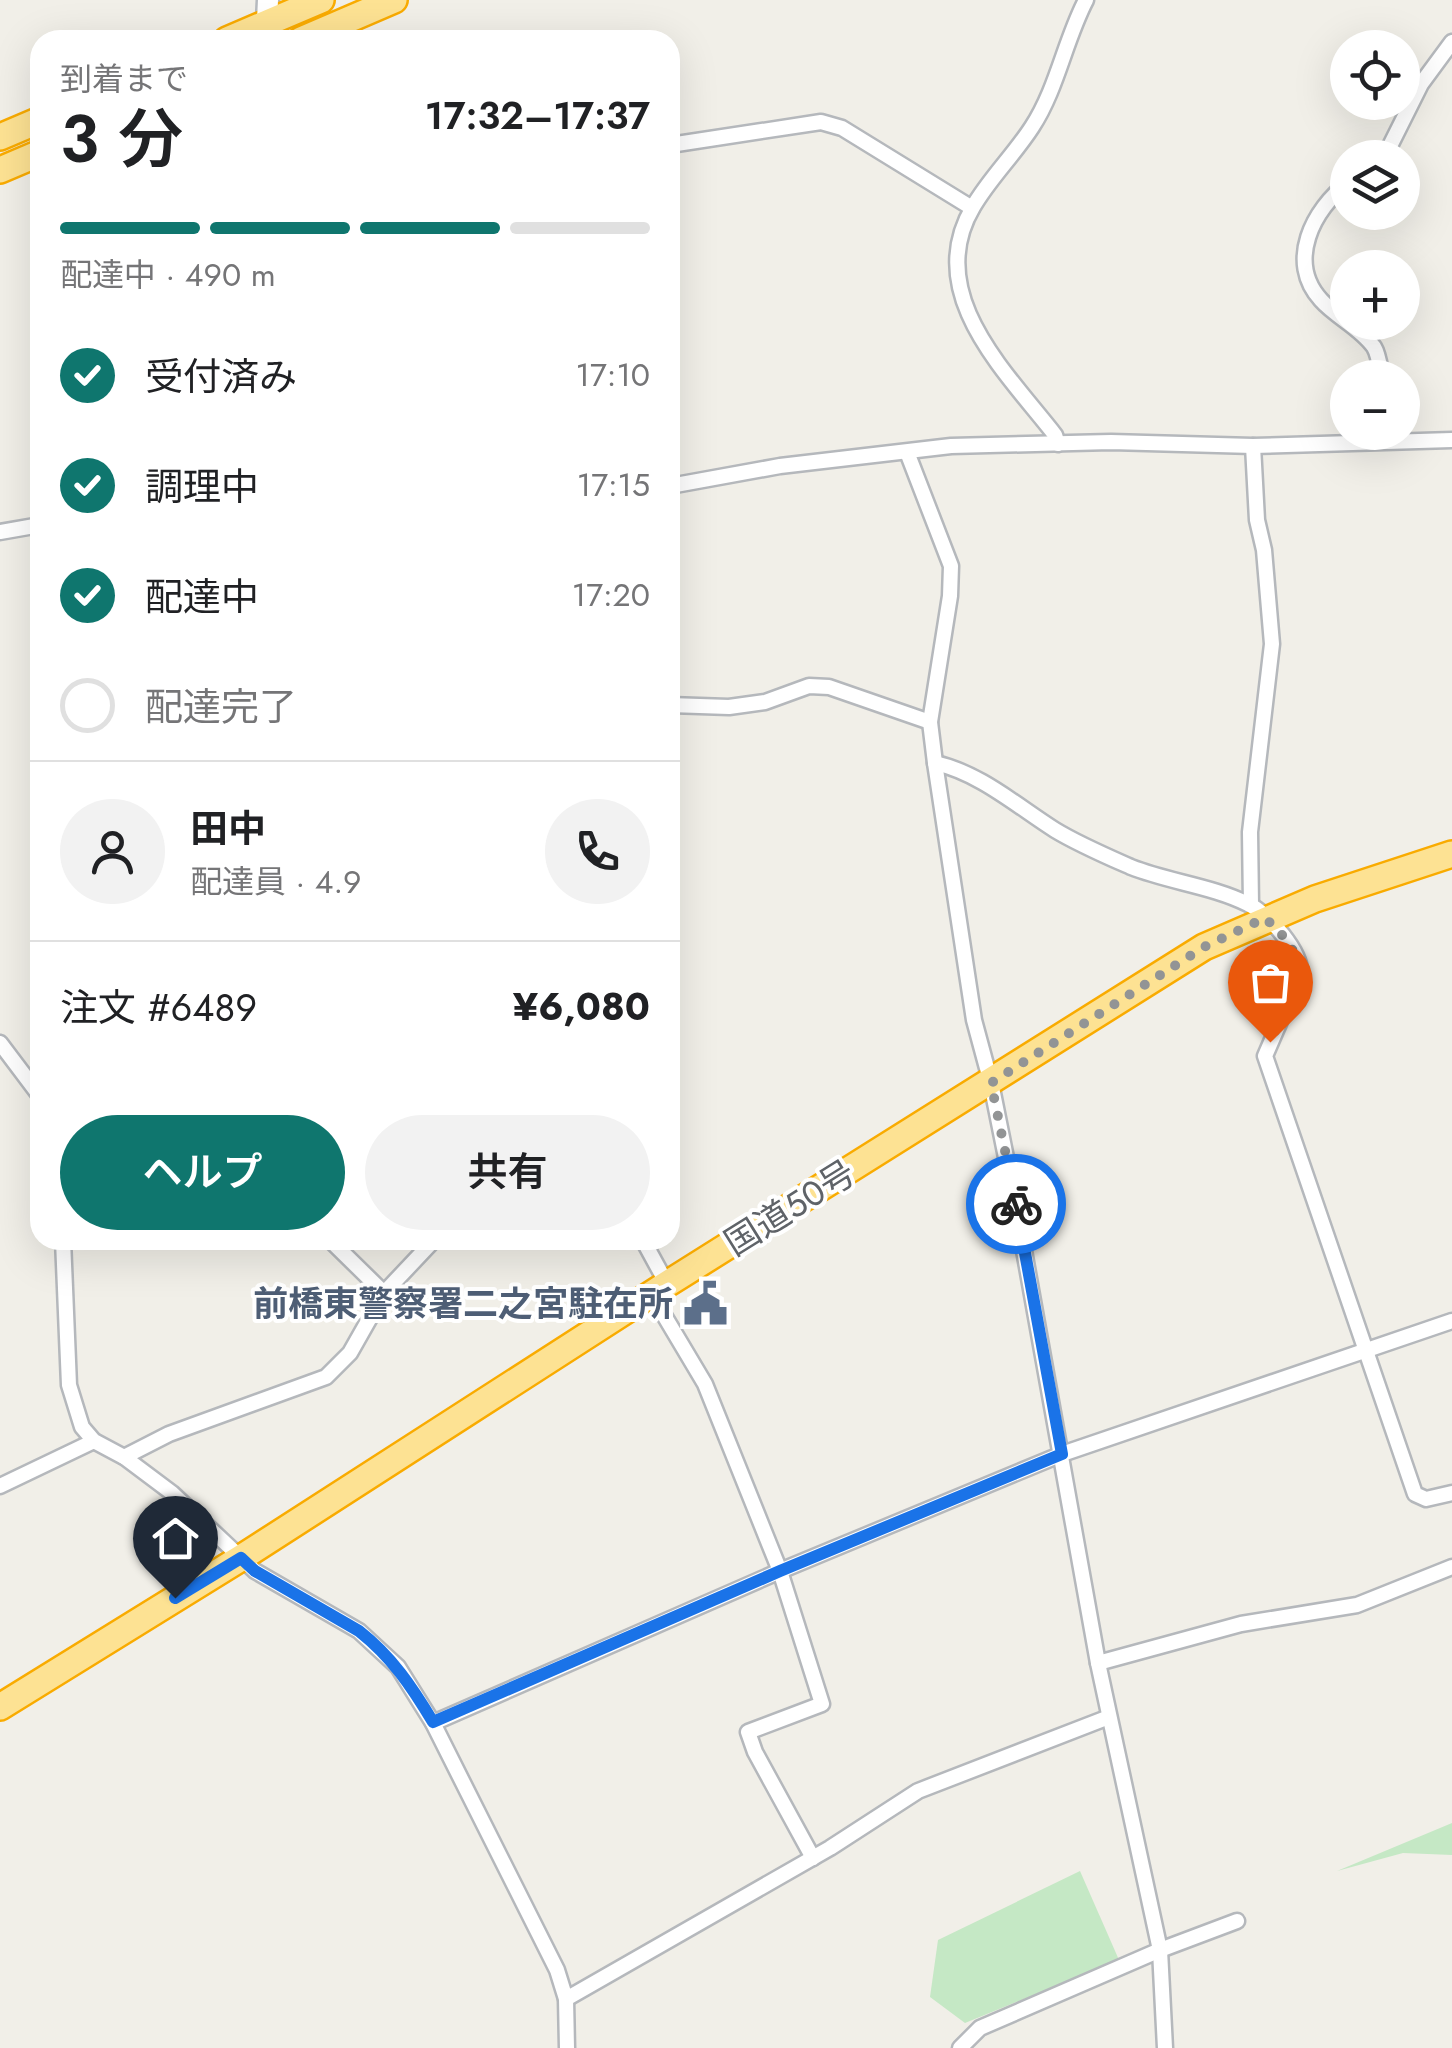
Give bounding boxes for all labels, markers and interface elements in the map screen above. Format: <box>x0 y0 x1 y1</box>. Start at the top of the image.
map controls <box>1330 30 1420 450</box>
button: locate <box>1330 30 1420 120</box>
text: 到着まで <box>60 56 188 102</box>
text: 17:32–17:37 <box>425 88 650 143</box>
text: 3 分 <box>60 92 183 186</box>
button: layers <box>1330 140 1420 230</box>
button: + <box>1330 250 1420 340</box>
text: 配達中 · 490 m <box>60 252 276 298</box>
icon: check <box>60 348 115 403</box>
text: 受付済み <box>145 349 297 404</box>
text: 17:10 <box>576 352 650 398</box>
button: − <box>1330 360 1420 450</box>
icon: check <box>60 458 115 513</box>
text: 調理中 <box>145 459 259 514</box>
text: 17:15 <box>577 462 650 508</box>
icon: check <box>60 568 115 623</box>
text: 配達中 <box>145 569 259 624</box>
text: 17:20 <box>572 572 650 618</box>
text: 配達完了 <box>145 679 297 734</box>
button: person <box>60 799 165 904</box>
button: phone <box>545 799 650 904</box>
text: 田中 <box>190 801 266 856</box>
text: 配達員 · 4.9 <box>190 859 362 905</box>
pin <box>1228 940 1313 1043</box>
icon: bag <box>1243 955 1298 1010</box>
text: ¥6,080 <box>513 979 650 1034</box>
text: 注文 #6489 <box>60 980 257 1035</box>
button: ヘルプ <box>60 1115 345 1230</box>
button: 共有 <box>365 1115 650 1230</box>
street label: 国道50号 <box>715 1148 865 1268</box>
courier <box>966 1154 1066 1254</box>
icon: bike <box>989 1177 1044 1232</box>
place label: 前橋東警察署二之宮駐在所 <box>253 1279 673 1329</box>
public building icon: 前橋東警察署二之宮駐在所 <box>682 1280 730 1328</box>
pin <box>133 1496 218 1599</box>
icon: home <box>148 1511 203 1566</box>

